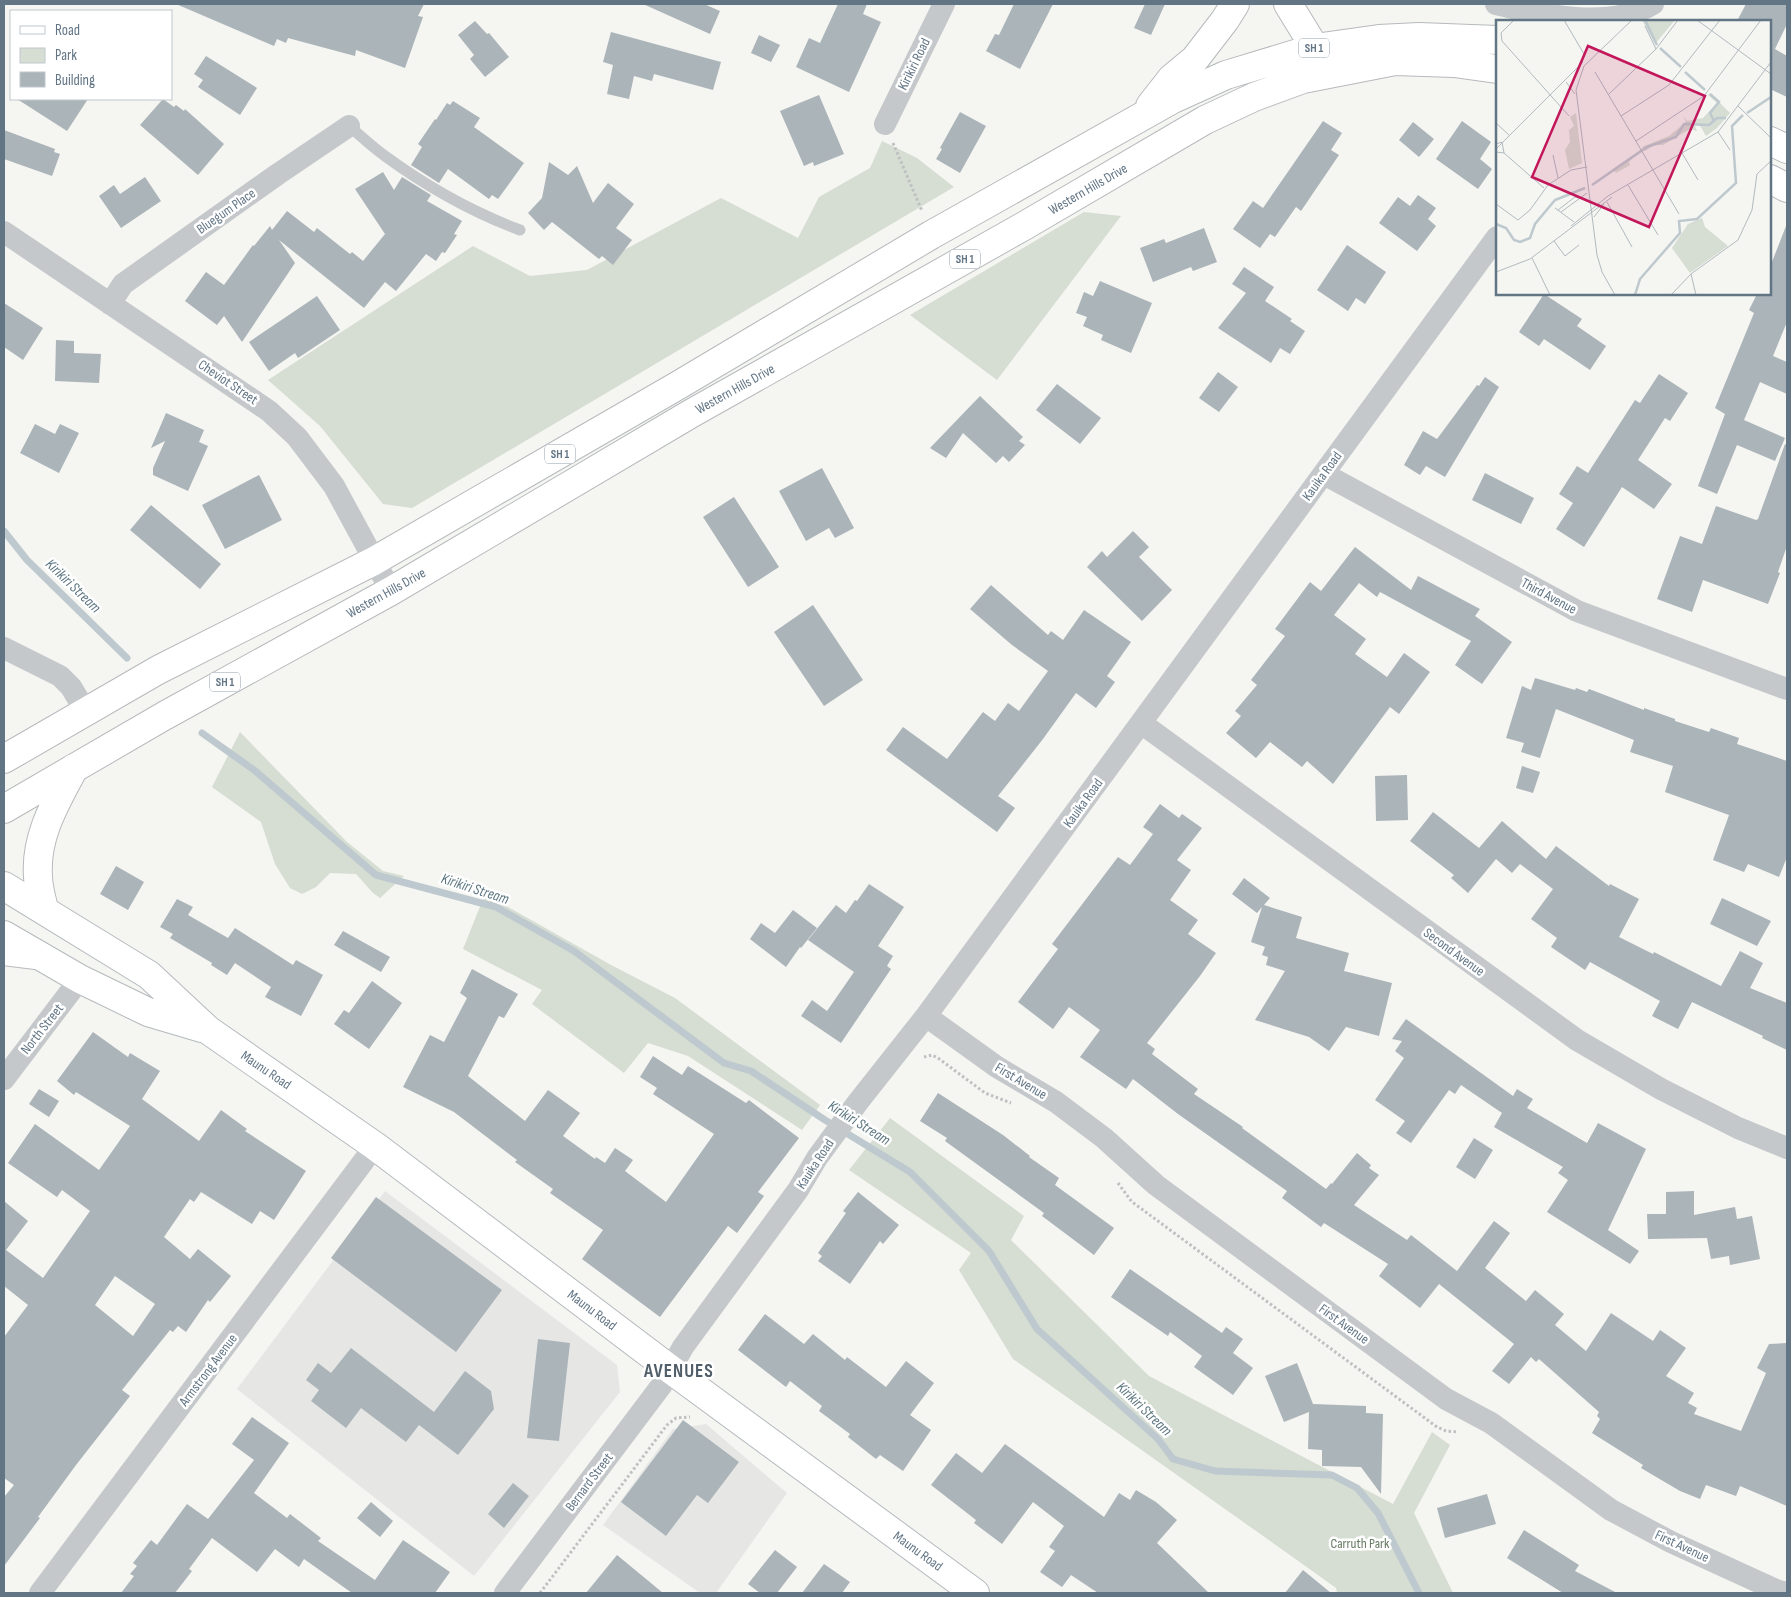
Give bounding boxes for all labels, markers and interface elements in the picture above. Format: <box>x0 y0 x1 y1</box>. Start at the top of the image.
legend <box>10 10 172 100</box>
inset map <box>1496 20 1771 295</box>
text: Road <box>55 21 80 40</box>
street label: Kirikiri Road <box>894 35 934 93</box>
road number: SH 1 <box>1299 38 1329 58</box>
text: Park <box>55 46 77 65</box>
text: Building <box>55 71 95 90</box>
street label: Western Hills Drive <box>1046 160 1130 218</box>
street label: Bluegum Place <box>193 185 259 237</box>
road number: SH 1 <box>950 250 980 268</box>
street label: Cheviot Street <box>195 356 261 408</box>
street label: Western Hills Drive <box>692 360 778 418</box>
road number: SH 1 <box>545 444 575 464</box>
street label: Kauika Road <box>1299 448 1346 504</box>
water label: Kirikiri Stream <box>41 555 105 618</box>
street label: Western Hills Drive <box>343 564 429 622</box>
street label: Third Avenue <box>1518 574 1580 618</box>
road number: SH 1 <box>210 672 240 692</box>
street label: Kauika Road <box>1060 775 1107 831</box>
water label: Kirikiri Stream <box>439 869 512 909</box>
street label: Second Avenue <box>1420 924 1488 980</box>
street label: North Street <box>17 1000 67 1058</box>
street label: Maunu Road <box>238 1047 294 1093</box>
street label: First Avenue <box>992 1059 1050 1103</box>
water label: Kirikiri Stream <box>824 1096 894 1150</box>
street label: Kauika Road <box>793 1136 838 1192</box>
street label: Maunu Road <box>564 1286 620 1334</box>
street label: First Avenue <box>1316 1300 1372 1348</box>
street label: Armstrong Avenue <box>175 1330 241 1410</box>
district label: AVENUES <box>643 1360 714 1383</box>
water label: Kirikiri Stream <box>1112 1378 1176 1441</box>
street label: Bernard Street <box>562 1449 616 1515</box>
street label: First Avenue <box>1652 1526 1712 1566</box>
street label: Maunu Road <box>890 1527 946 1575</box>
park label: Carruth Park <box>1331 1535 1390 1552</box>

